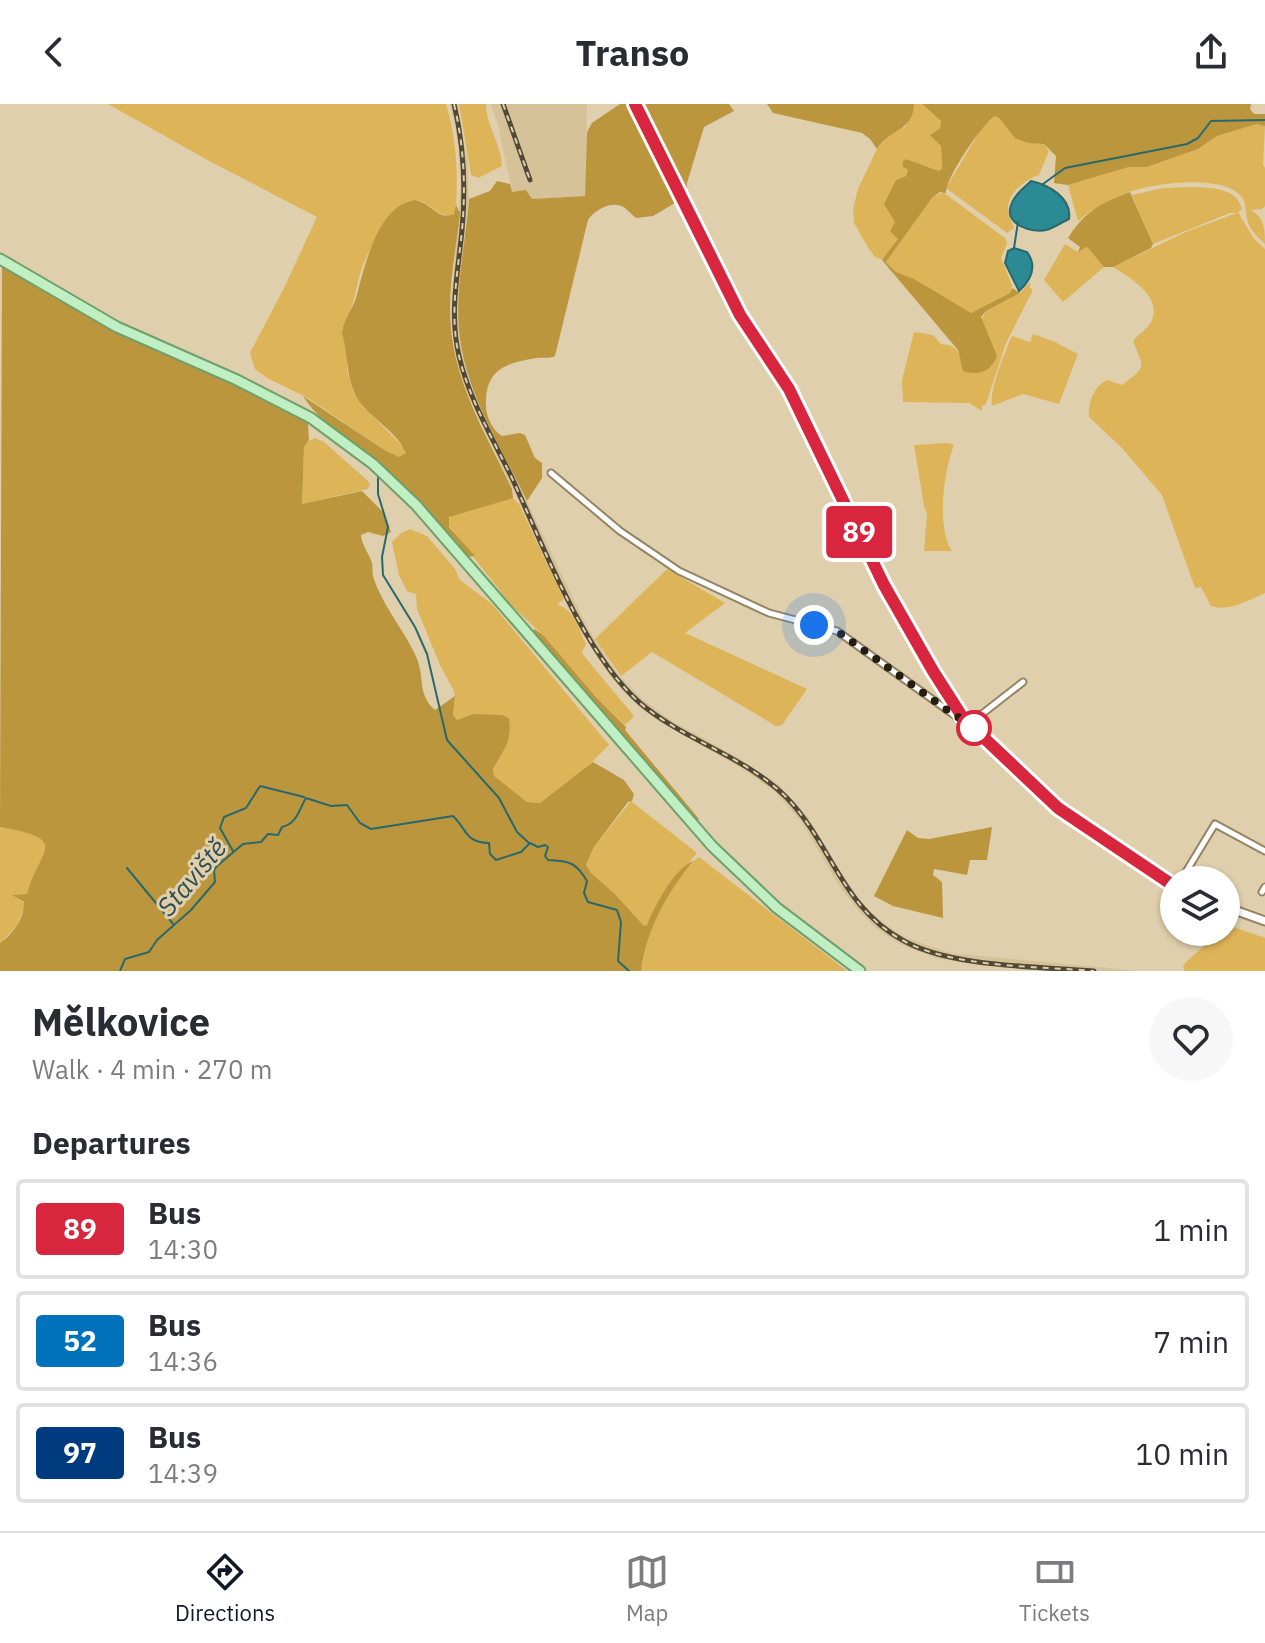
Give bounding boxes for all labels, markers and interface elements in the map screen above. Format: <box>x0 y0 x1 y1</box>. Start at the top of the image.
text: Transo <box>576 29 689 76</box>
icon: back <box>32 30 76 74</box>
icon: share <box>1189 30 1233 74</box>
line badge: 89 <box>823 506 895 558</box>
text: 89 <box>842 513 876 550</box>
your location <box>794 605 834 645</box>
unlabelled marker <box>957 711 991 745</box>
water label: Staviště <box>149 831 234 923</box>
map controls <box>1160 866 1240 946</box>
button: layers <box>1160 866 1240 946</box>
text: Mělkovice <box>32 997 210 1046</box>
button: heart <box>1149 997 1233 1081</box>
text: Walk · 4 min · 270 m <box>32 1052 272 1086</box>
text: Departures <box>32 1123 191 1162</box>
text: Bus <box>148 1193 201 1232</box>
text: 89 <box>63 1210 97 1247</box>
text: 1 min <box>1153 1210 1229 1249</box>
text: 14:30 <box>148 1232 218 1266</box>
text: Bus <box>148 1305 201 1344</box>
text: 52 <box>63 1322 97 1359</box>
text: 7 min <box>1153 1322 1229 1361</box>
text: 14:36 <box>148 1344 218 1378</box>
text: Bus <box>148 1417 201 1456</box>
text: 97 <box>63 1434 97 1471</box>
text: 10 min <box>1135 1434 1229 1473</box>
text: 14:39 <box>148 1456 218 1490</box>
tab: Directions <box>175 1550 275 1627</box>
tab: Map <box>625 1550 669 1627</box>
tab: Tickets <box>1019 1550 1090 1627</box>

